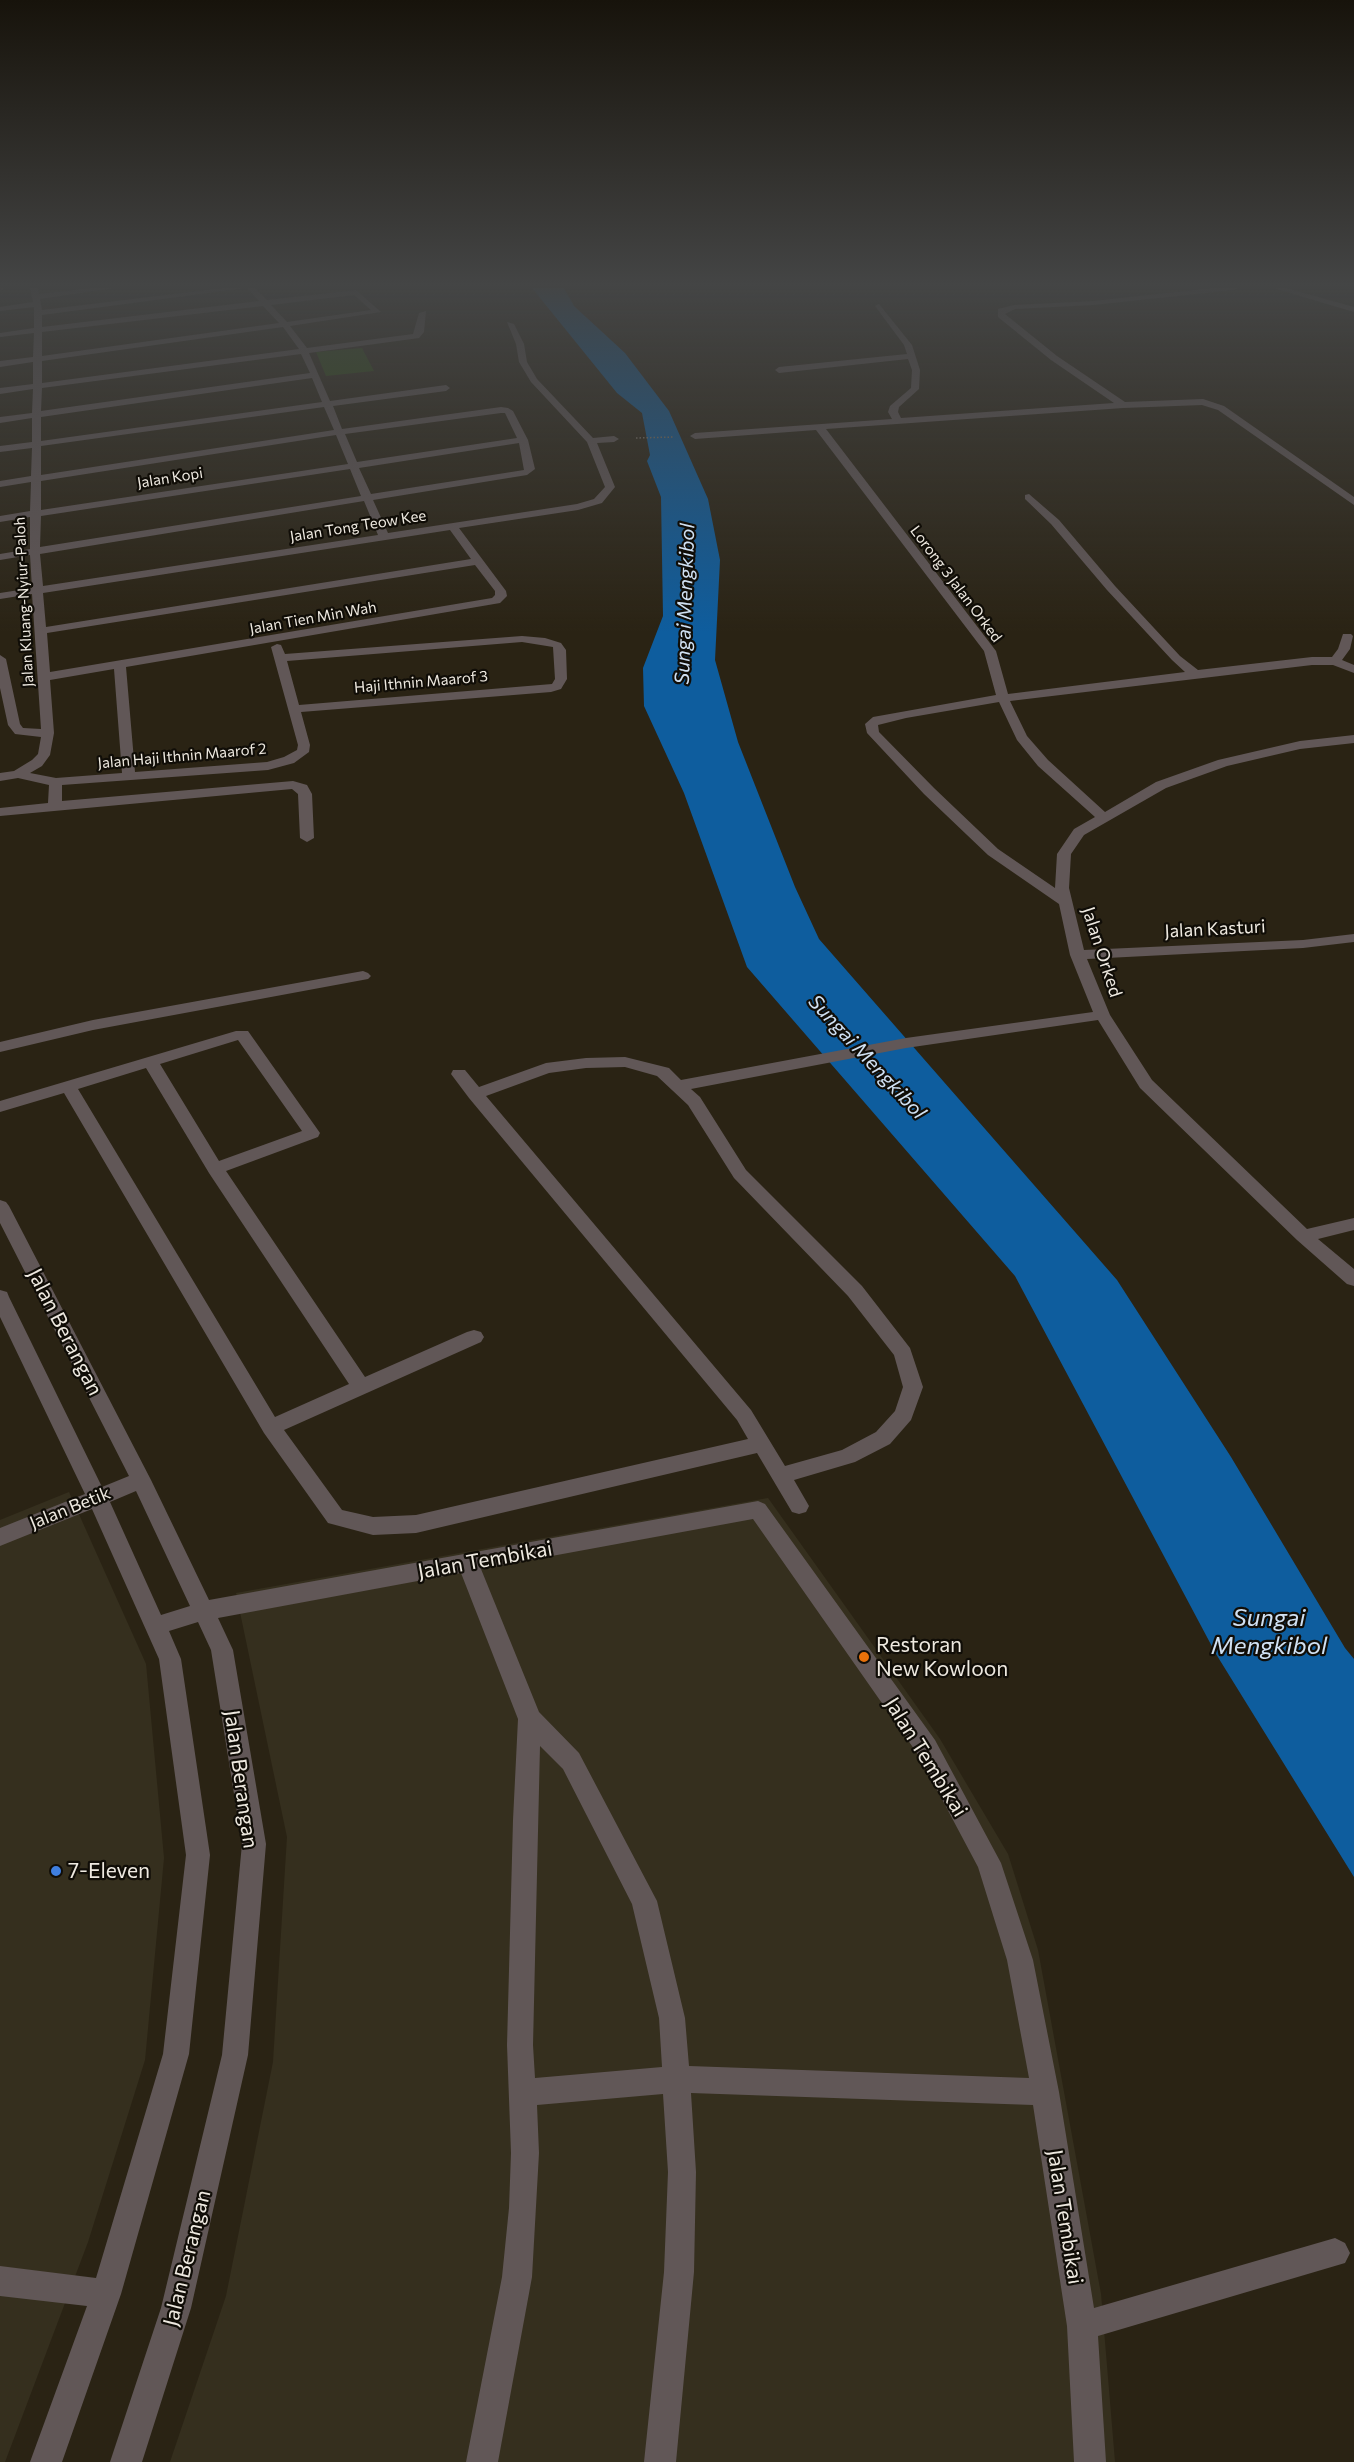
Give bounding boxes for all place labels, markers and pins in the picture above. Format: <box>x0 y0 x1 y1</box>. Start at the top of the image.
place label: Restoran New Kowloon <box>876 1632 1008 1682</box>
marker: Restoran New Kowloon <box>857 1650 871 1664</box>
place label: 7-Eleven <box>68 1858 150 1884</box>
marker: 7-Eleven <box>49 1864 63 1878</box>

